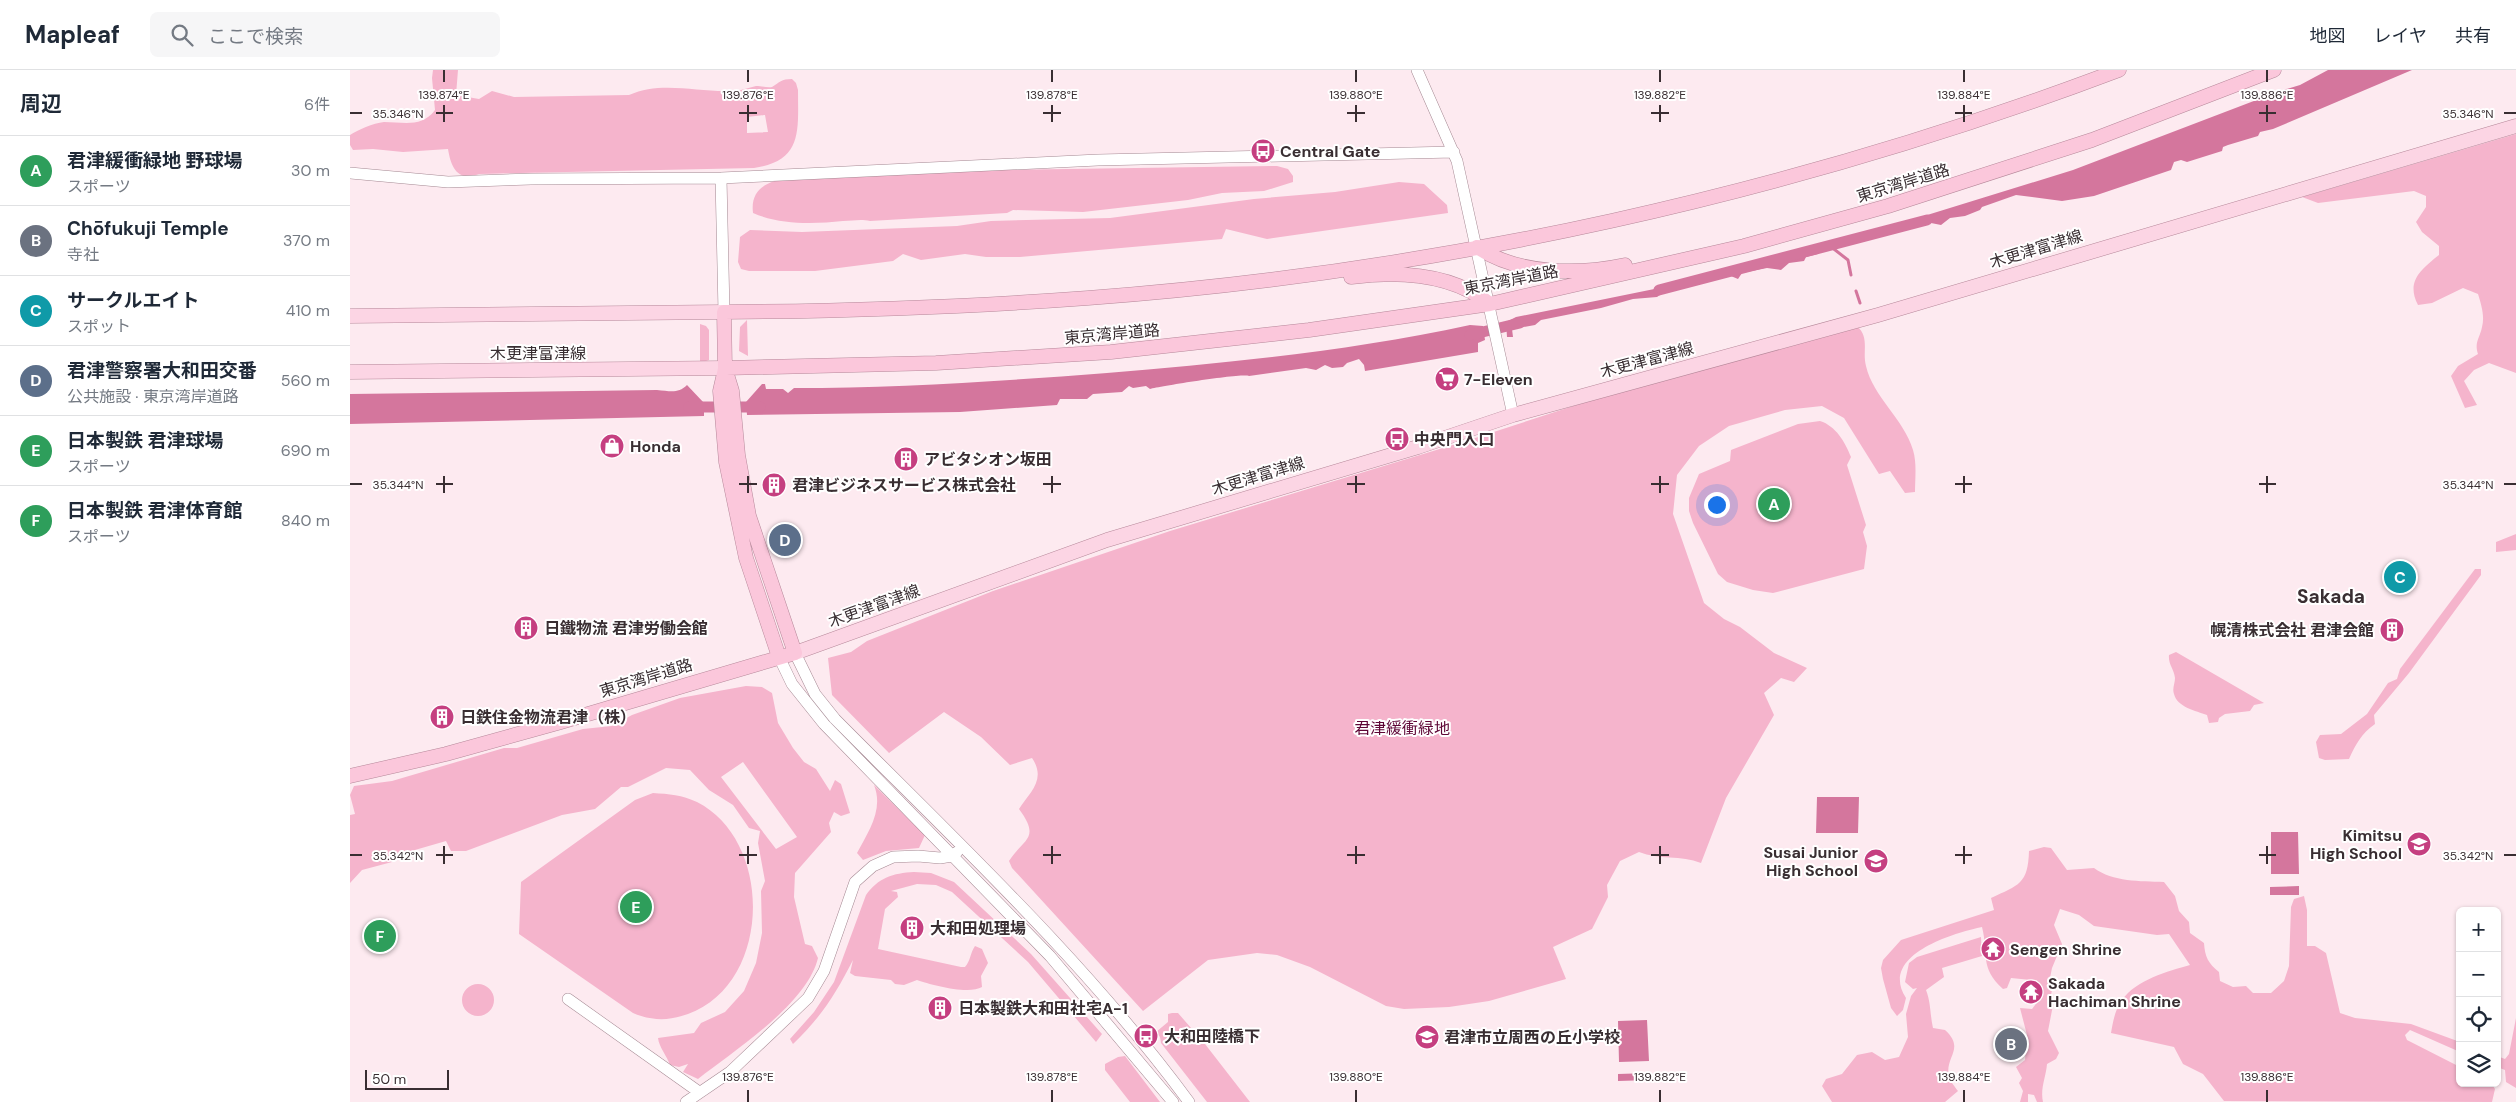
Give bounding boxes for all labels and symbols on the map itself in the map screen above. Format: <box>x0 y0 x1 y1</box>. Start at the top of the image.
text: 139.874°E <box>419 87 470 103</box>
text: 139.876°E <box>722 87 774 103</box>
text: 139.878°E <box>1026 87 1078 103</box>
text: 139.880°E <box>1329 87 1383 103</box>
text: 139.882°E <box>1634 87 1686 103</box>
text: 139.884°E <box>1938 87 1991 103</box>
text: 139.886°E <box>2240 87 2294 103</box>
text: 35.346°N <box>372 106 424 122</box>
text: 35.346°N <box>2442 106 2494 122</box>
bus stop icon: Central Gate <box>1250 138 1276 164</box>
place label: Central Gate <box>1280 141 1380 162</box>
street label: 東京湾岸道路 <box>1854 159 1952 207</box>
street label: 木更津富津線 <box>1987 225 2085 273</box>
street label: 東京湾岸道路 <box>1462 261 1560 299</box>
street label: 東京湾岸道路 <box>1063 319 1161 349</box>
street label: 木更津富津線 <box>1598 337 1696 383</box>
street label: 木更津富津線 <box>490 343 586 364</box>
supermarket icon: 7-Eleven <box>1434 366 1460 392</box>
place label: 7-Eleven <box>1464 369 1533 390</box>
bus stop icon: 中央門入口 <box>1384 426 1410 452</box>
place label: 中央門入口 <box>1414 429 1494 450</box>
shop icon: Honda <box>599 433 625 459</box>
place label: Honda <box>630 436 681 457</box>
building icon: アビタシオン坂田 <box>893 446 919 472</box>
place label: アビタシオン坂田 <box>924 449 1052 470</box>
street label: 木更津富津線 <box>1209 452 1307 500</box>
building icon: 君津ビジネスサービス株式会社 <box>761 472 787 498</box>
place label: 君津ビジネスサービス株式会社 <box>792 475 1016 496</box>
text: 35.344°N <box>373 477 423 493</box>
text: 35.344°N <box>2443 477 2493 493</box>
pin: A <box>1758 485 1790 523</box>
your location <box>1704 492 1730 518</box>
pin: D <box>769 521 801 559</box>
pin: C <box>2384 558 2416 596</box>
street label: 木更津富津線 <box>825 580 923 632</box>
district label: Sakada <box>2297 584 2365 609</box>
building icon: 日鐵物流 君津労働会館 <box>513 615 539 641</box>
building icon: 幌清株式会社 君津会館 <box>2379 617 2405 643</box>
place label: 日鐵物流 君津労働会館 <box>544 618 708 639</box>
place label: 幌清株式会社 君津会館 <box>2210 620 2374 641</box>
street label: 東京湾岸道路 <box>597 654 695 702</box>
building icon: 日鉄住金物流君津（株） <box>429 704 455 730</box>
place label: 日鉄住金物流君津（株） <box>460 707 636 728</box>
park label: 君津緩衝緑地 <box>1354 718 1450 739</box>
place label: Kimitsu High School <box>2310 825 2402 864</box>
school or university icon: Kimitsu High School <box>2406 831 2432 857</box>
place label: Susai Junior High School <box>1763 842 1858 881</box>
text: 35.342°N <box>373 848 423 864</box>
school or university icon: Susai Junior High School <box>1863 848 1889 874</box>
text: 35.342°N <box>2443 848 2493 864</box>
pin: E <box>620 888 652 926</box>
building icon: 大和田処理場 <box>899 915 925 941</box>
pin: F <box>364 917 396 955</box>
place label: 大和田処理場 <box>930 918 1026 939</box>
temple icon: Sengen Shrine <box>1980 936 2006 962</box>
place label: Sengen Shrine <box>2010 939 2122 960</box>
place label: Sakada Hachiman Shrine <box>2048 973 2181 1012</box>
temple icon: Sakada Hachiman Shrine <box>2018 979 2044 1005</box>
building icon: 日本製鉄大和田社宅A-1 <box>927 995 953 1021</box>
place label: 日本製鉄大和田社宅A-1 <box>958 998 1128 1019</box>
bus stop icon: 大和田陸橋下 <box>1133 1023 1159 1049</box>
school or university icon: 君津市立周西の丘小学校 <box>1414 1024 1440 1050</box>
pin: B <box>1995 1025 2027 1063</box>
place label: 大和田陸橋下 <box>1164 1026 1260 1047</box>
place label: 君津市立周西の丘小学校 <box>1444 1027 1620 1048</box>
scale bar <box>365 1067 449 1090</box>
text: 139.876°E <box>722 1069 774 1085</box>
text: 139.878°E <box>1026 1069 1078 1085</box>
text: 139.880°E <box>1329 1069 1383 1085</box>
text: 139.882°E <box>1634 1069 1686 1085</box>
text: 139.884°E <box>1938 1069 1991 1085</box>
text: 139.886°E <box>2240 1069 2294 1085</box>

